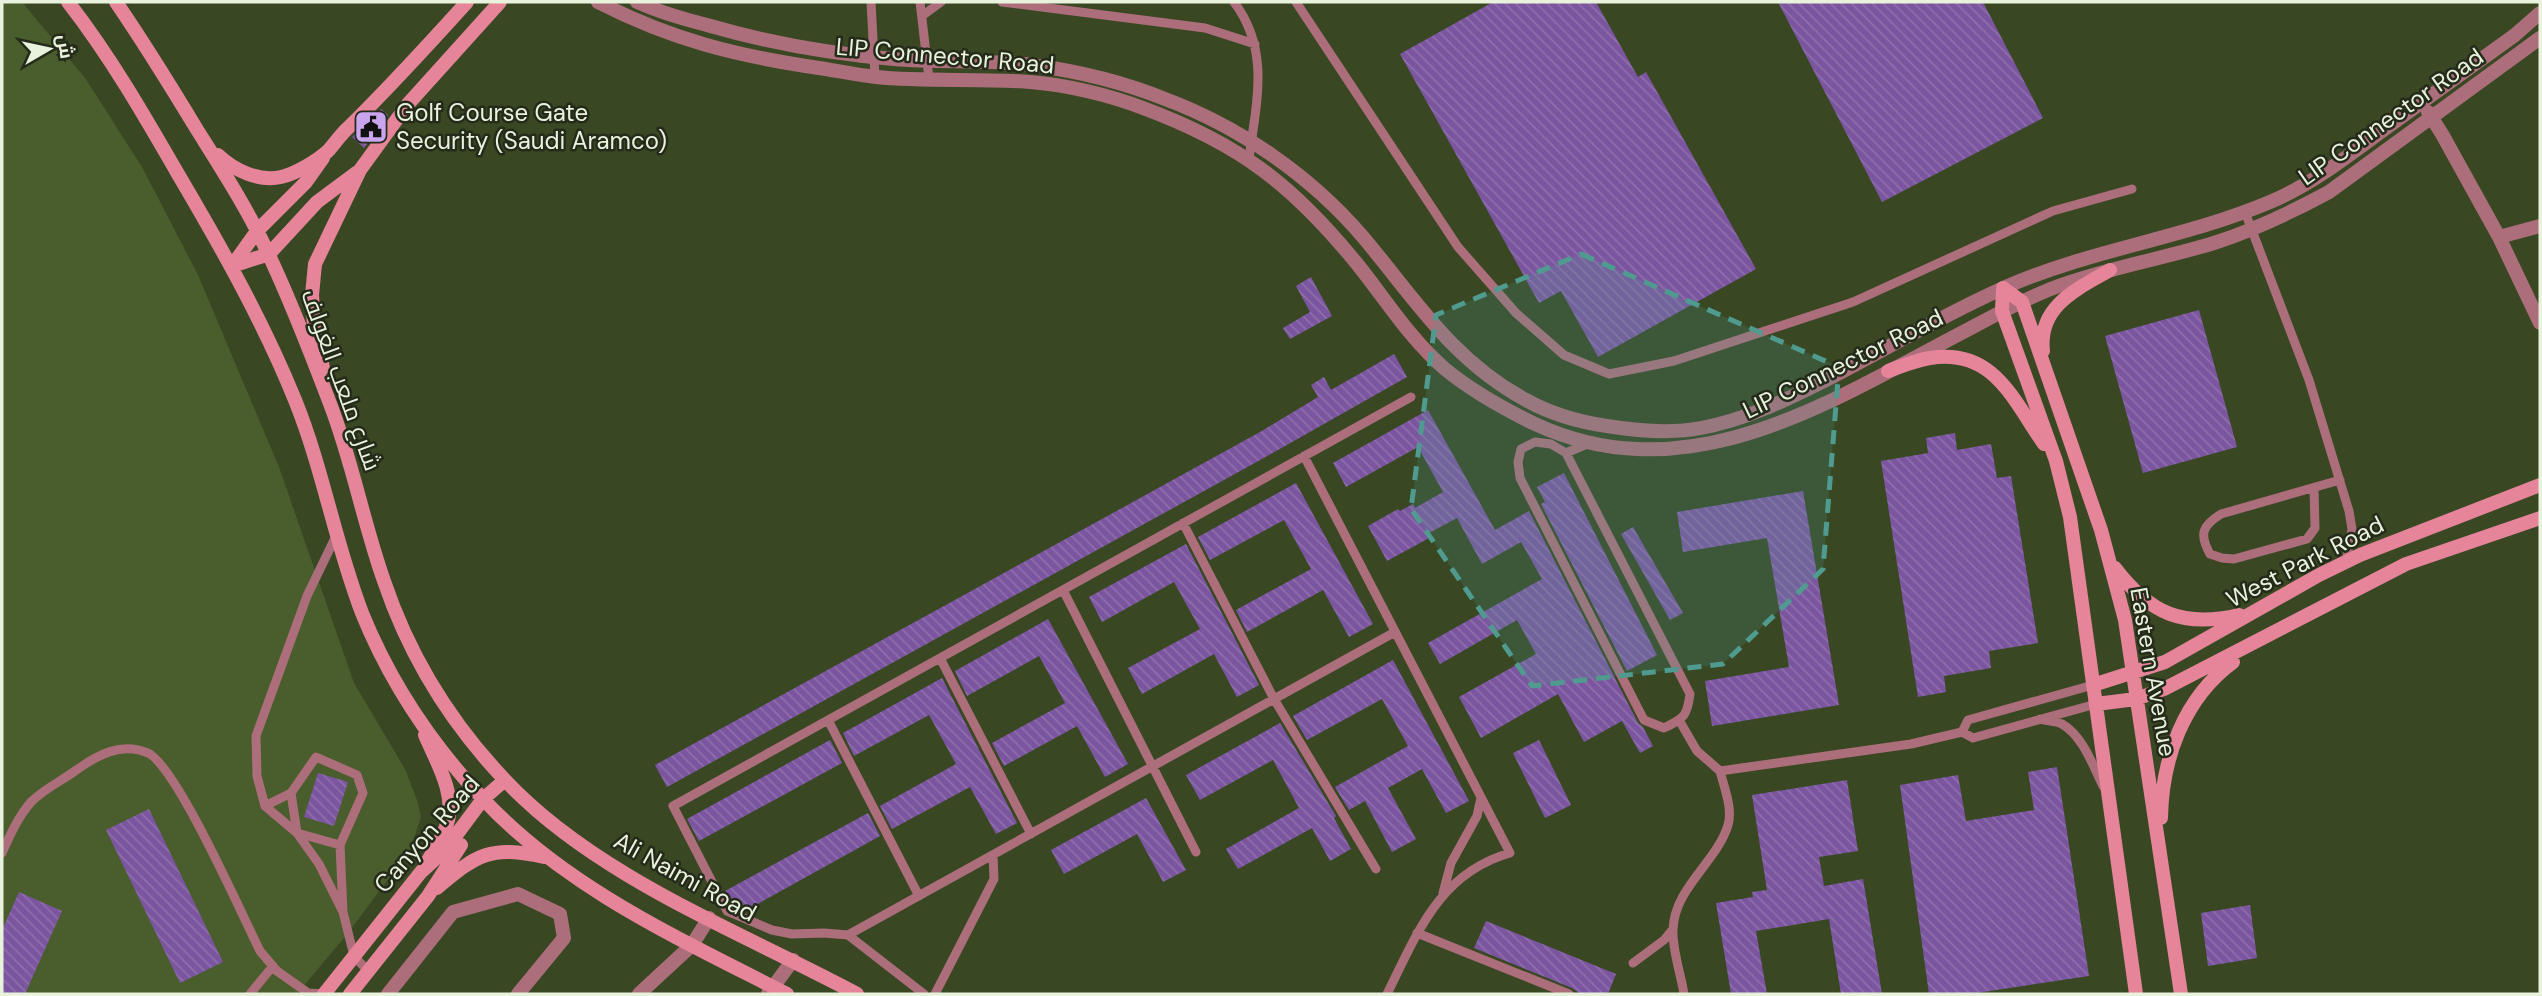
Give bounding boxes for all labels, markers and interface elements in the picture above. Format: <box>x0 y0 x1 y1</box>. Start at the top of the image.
north arrow <box>14 14 84 84</box>
street label: LIP Connector Road <box>835 31 1055 80</box>
text: ش <box>51 32 80 60</box>
street label: LIP Connector Road <box>2292 41 2489 192</box>
place label: Golf Course Gate Security (Saudi Aramco) <box>396 97 667 156</box>
public building icon: Golf Course Gate Security (Saudi Aramco) <box>352 108 390 146</box>
street label: شارع ملعب الغولف <box>293 285 389 475</box>
street label: LIP Connector Road <box>1738 302 1948 425</box>
street label: West Park Road <box>2221 509 2389 615</box>
street label: Eastern Avenue <box>2123 585 2184 759</box>
street label: Canyon Road <box>367 768 486 899</box>
street label: Ali Naimi Road <box>609 825 762 928</box>

